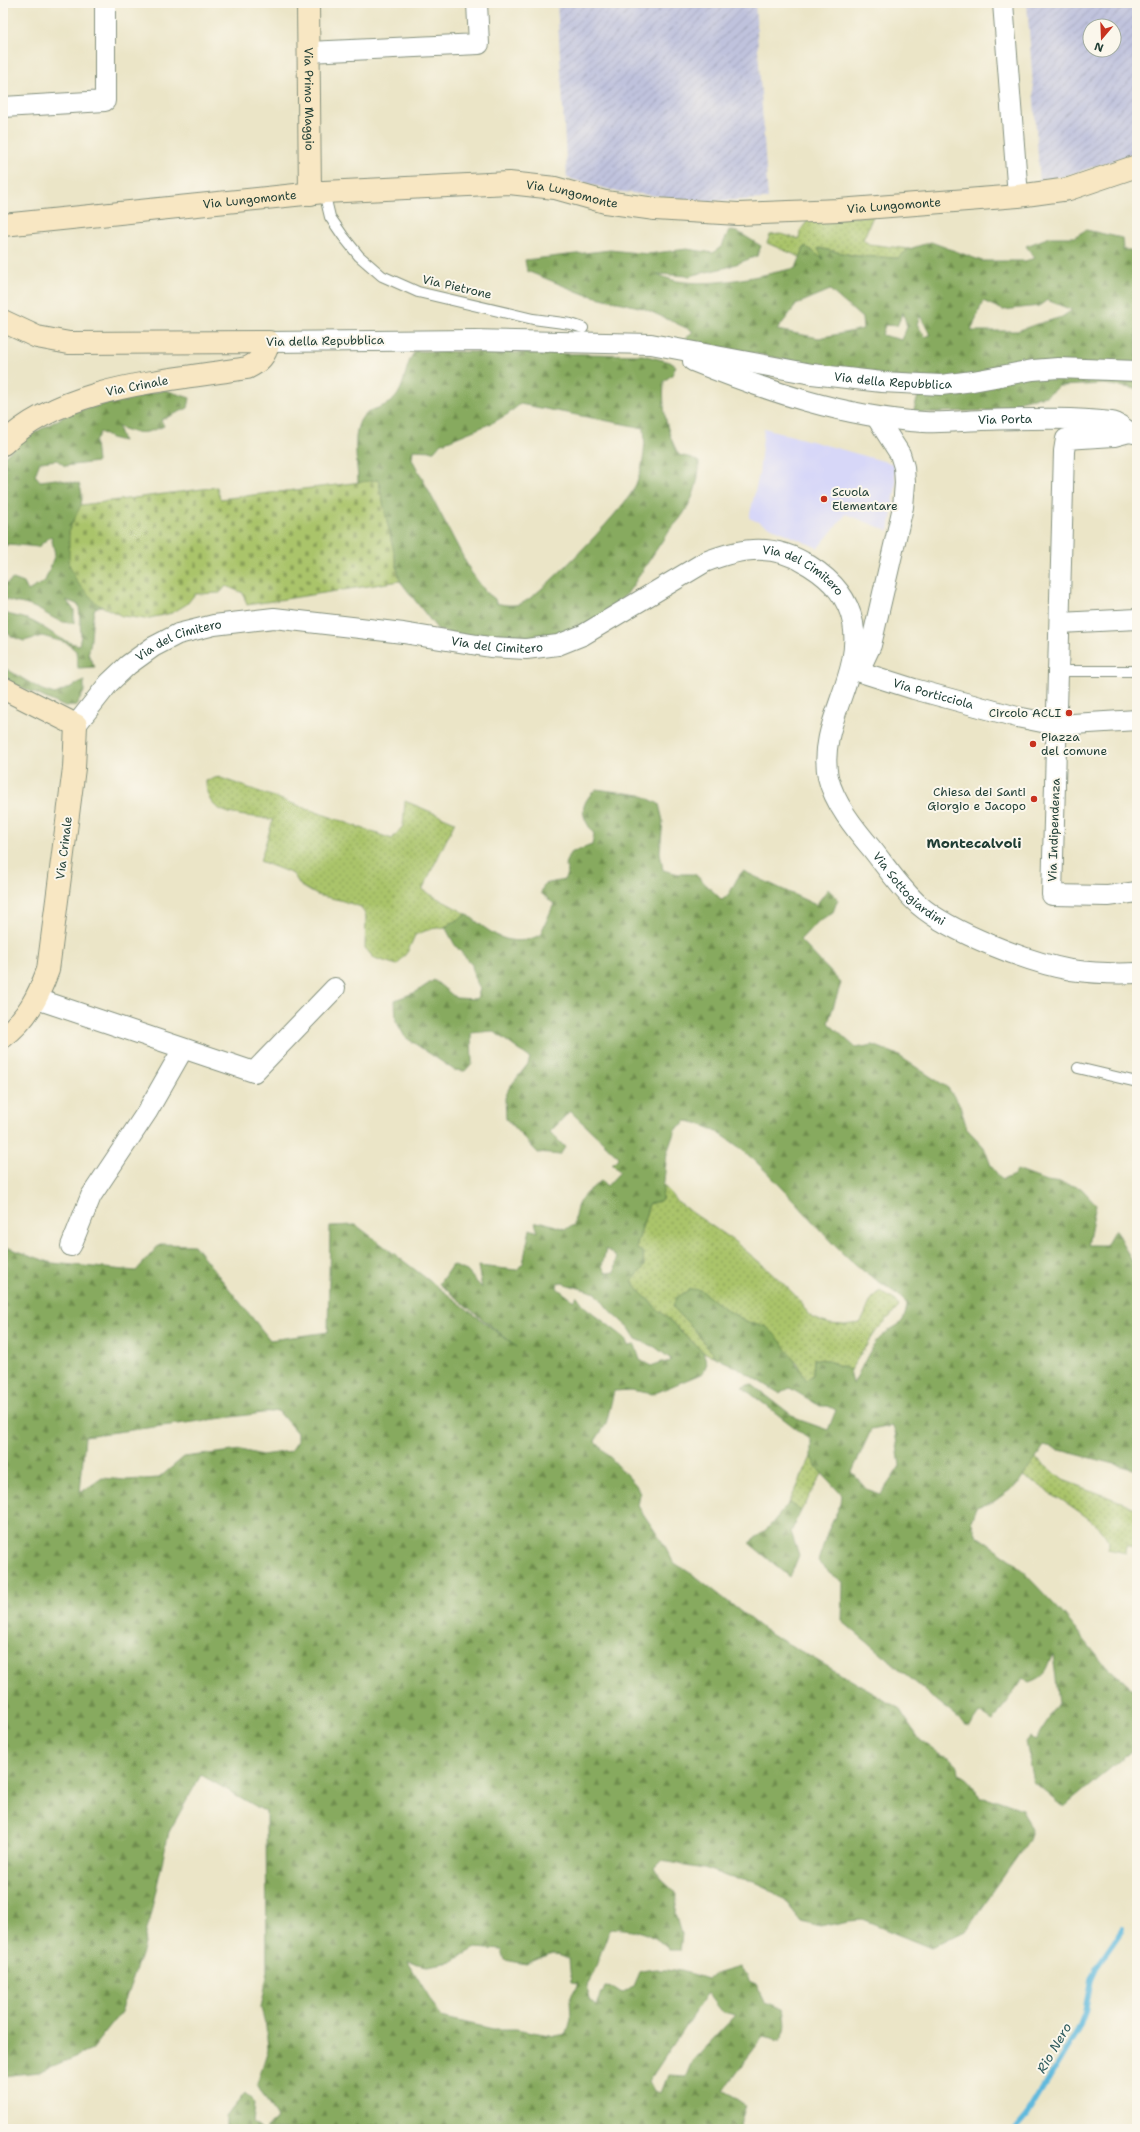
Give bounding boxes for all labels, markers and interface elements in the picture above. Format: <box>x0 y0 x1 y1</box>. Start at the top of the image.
north arrow <box>1082 18 1122 58</box>
text: N <box>1092 38 1105 55</box>
street label: Via Primo Maggio <box>300 47 318 151</box>
street label: Via Lungomonte <box>525 177 619 212</box>
street label: Via Lungomonte <box>202 187 298 212</box>
street label: Via Lungomonte <box>846 194 942 217</box>
street label: Via Pietrone <box>421 271 494 303</box>
street label: Via della Repubblica <box>266 332 385 350</box>
street label: Via della Repubblica <box>833 369 953 393</box>
street label: Via Crinale <box>104 372 170 400</box>
street label: Via Porta <box>978 411 1033 428</box>
place label: Scuola Elementare <box>832 484 898 514</box>
marker: Scuola Elementare <box>819 494 829 504</box>
street label: Via del Cimitero <box>762 542 847 599</box>
street label: Via del Cimitero <box>132 616 223 665</box>
street label: Via del Cimitero <box>450 633 544 657</box>
street label: Via Porticciola <box>891 675 976 713</box>
place label: Circolo ACLI <box>989 705 1061 721</box>
marker: Circolo ACLI <box>1064 708 1074 718</box>
place label: Piazza del comune <box>1041 729 1107 759</box>
marker: Piazza del comune <box>1028 739 1038 749</box>
street label: Via Indipendenza <box>1044 777 1064 882</box>
place label: Chiesa dei Santi Giorgio e Jacopo <box>927 784 1026 814</box>
marker: Chiesa dei Santi Giorgio e Jacopo <box>1029 794 1039 804</box>
street label: Via Crinale <box>52 815 76 880</box>
district label: Montecalvoli <box>926 834 1022 852</box>
street label: Via Sottogiardini <box>869 849 948 929</box>
water label: Rio Nero <box>1033 2020 1075 2076</box>

